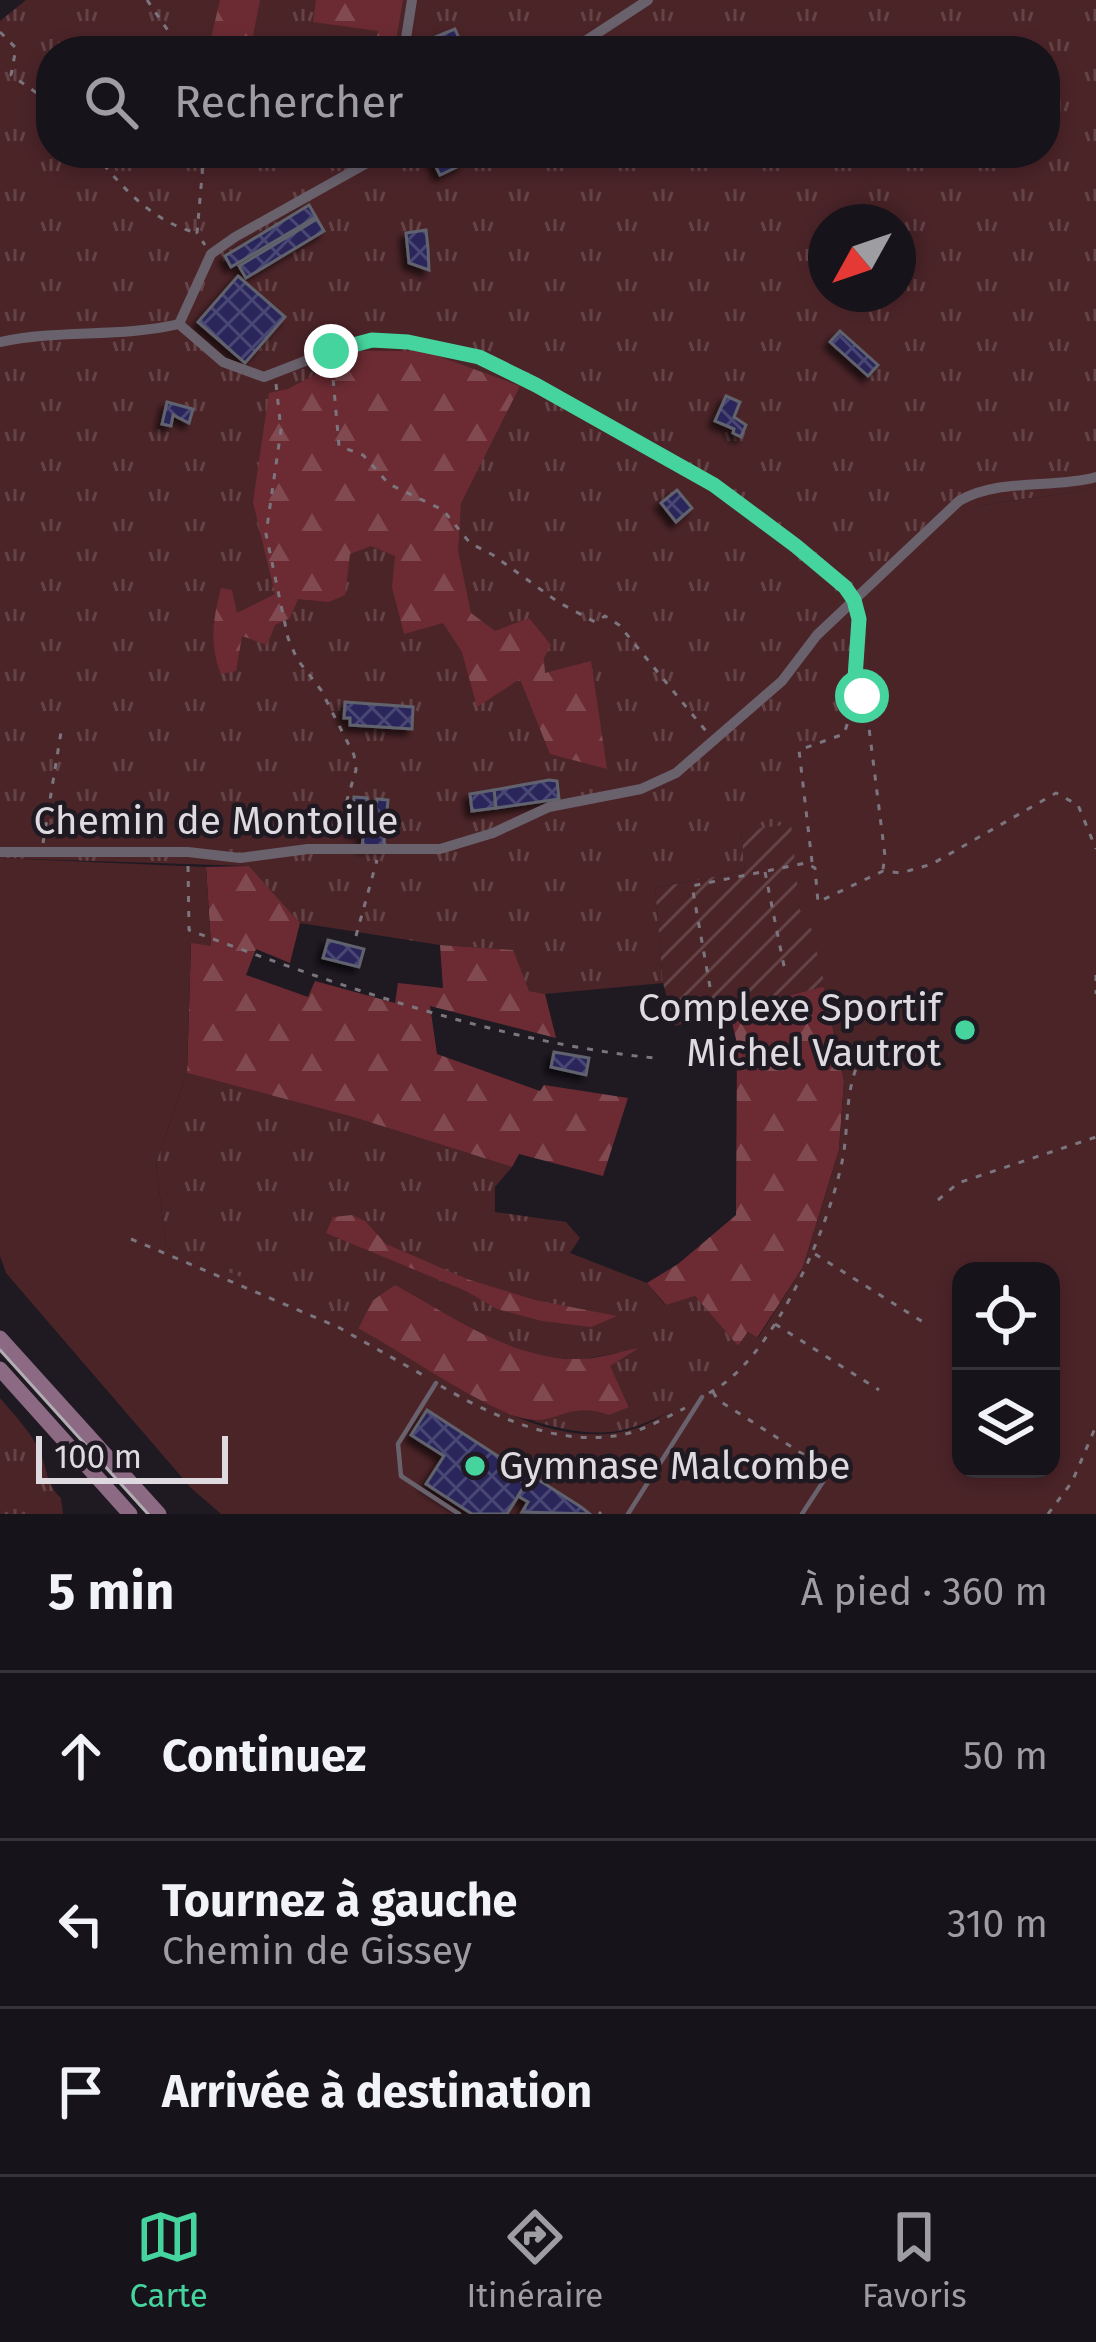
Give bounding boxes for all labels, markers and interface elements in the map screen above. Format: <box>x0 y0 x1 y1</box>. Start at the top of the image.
search box <box>36 36 1060 168</box>
icon: search <box>78 69 144 135</box>
text: Rechercher <box>174 75 403 129</box>
north arrow <box>808 204 916 312</box>
route end <box>304 324 358 378</box>
route start <box>835 669 889 723</box>
street label: Chemin de Montoille <box>33 798 399 844</box>
place label: Complexe Sportif Michel Vautrot <box>638 985 944 1076</box>
marker: Complexe Sportif Michel Vautrot <box>952 1017 978 1043</box>
map controls <box>952 1262 1060 1478</box>
button: locate <box>952 1262 1060 1370</box>
button: layers <box>952 1370 1060 1478</box>
scale bar <box>36 1430 228 1483</box>
text: 100 m <box>54 1437 142 1477</box>
place label: Gymnase Malcombe <box>499 1443 851 1489</box>
marker: Gymnase Malcombe <box>462 1453 488 1479</box>
text: 5 min <box>48 1561 174 1623</box>
text: À pied · 360 m <box>801 1569 1048 1615</box>
icon: ahead <box>48 1723 114 1789</box>
text: Continuez <box>162 1729 366 1783</box>
text: 50 m <box>963 1733 1048 1779</box>
text: Tournez à gauche <box>162 1874 517 1928</box>
icon: left <box>48 1891 114 1957</box>
text: 310 m <box>947 1901 1048 1947</box>
text: Chemin de Gissey <box>162 1928 472 1974</box>
icon: arrive <box>48 2059 114 2125</box>
text: Arrivée à destination <box>162 2065 592 2119</box>
tab: Carte <box>129 2204 208 2316</box>
tab: Itinéraire <box>466 2204 603 2316</box>
tab: Favoris <box>862 2204 967 2316</box>

